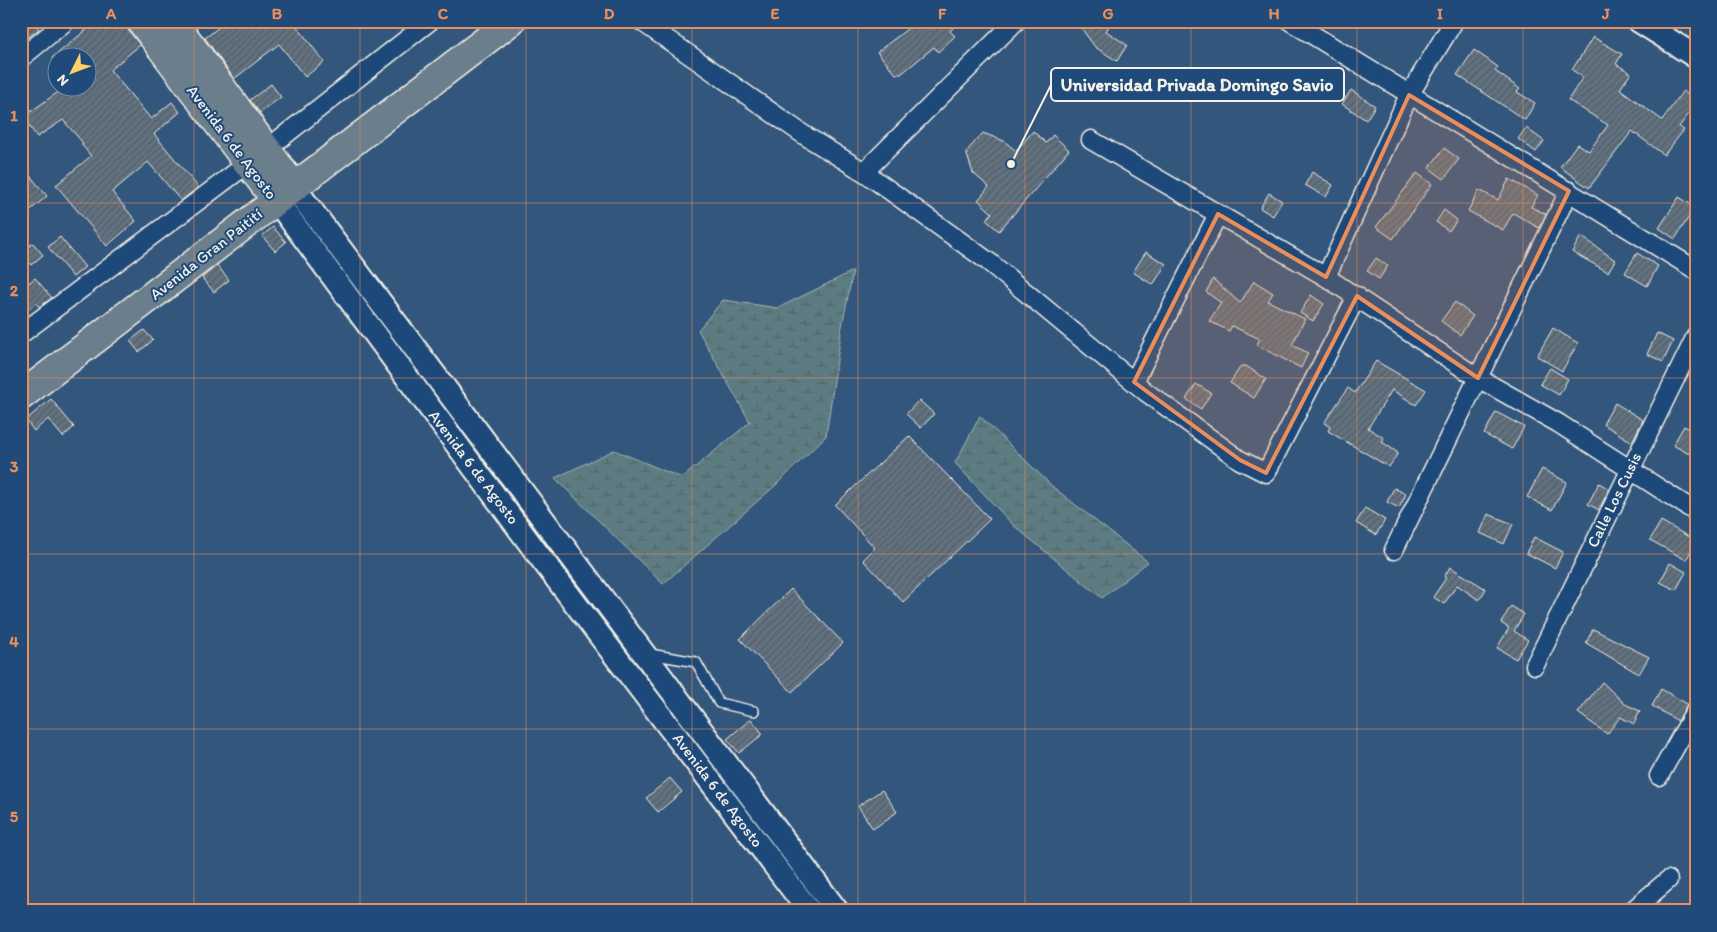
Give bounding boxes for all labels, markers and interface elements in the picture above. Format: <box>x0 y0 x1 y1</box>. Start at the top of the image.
text: A <box>105 4 117 23</box>
text: B <box>272 4 283 23</box>
text: C <box>438 4 449 23</box>
text: D <box>604 4 615 23</box>
text: E <box>771 4 780 23</box>
text: F <box>938 4 947 23</box>
text: G <box>1102 4 1114 23</box>
text: H <box>1268 4 1280 23</box>
text: I <box>1437 4 1443 23</box>
text: J <box>1601 4 1610 23</box>
north arrow <box>48 48 98 98</box>
callout: Universidad Privada Domingo Savio <box>1051 68 1344 101</box>
text: N <box>53 71 72 90</box>
text: Universidad Privada Domingo Savio <box>1060 74 1334 96</box>
street label: Avenida 6 de Agosto <box>183 81 281 203</box>
text: 1 <box>10 106 18 125</box>
street label: Avenida Gran Paitití <box>146 204 266 304</box>
text: 2 <box>10 281 19 300</box>
street label: Avenida 6 de Agosto <box>425 406 523 528</box>
street label: Calle Los Cusis <box>1583 449 1645 551</box>
text: 3 <box>10 457 19 476</box>
text: 4 <box>9 632 19 651</box>
street label: Avenida 6 de Agosto <box>669 729 767 851</box>
text: 5 <box>10 807 19 826</box>

